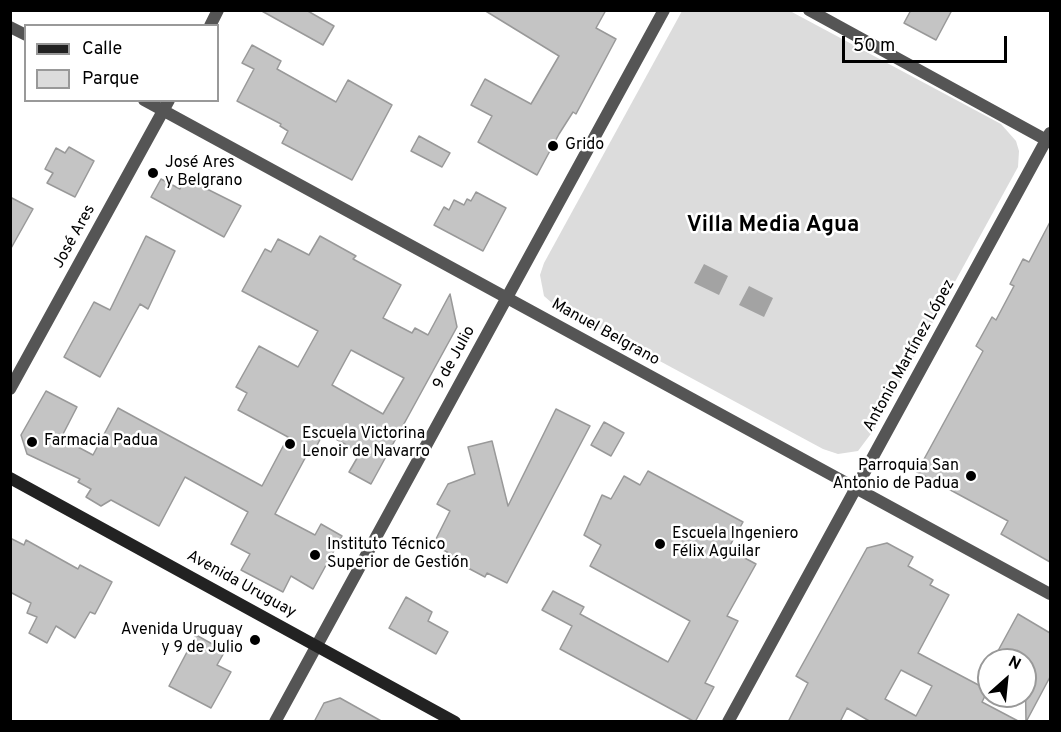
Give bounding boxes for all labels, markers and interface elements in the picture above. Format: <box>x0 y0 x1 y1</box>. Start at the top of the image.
legend <box>24 24 219 102</box>
scale bar <box>845 24 1010 62</box>
text: 50 m <box>853 35 895 58</box>
text: Calle <box>82 38 122 61</box>
text: Parque <box>82 68 139 91</box>
place label: Grido <box>565 136 604 156</box>
marker: Grido <box>546 139 560 153</box>
place label: José Ares y Belgrano <box>165 154 242 192</box>
marker: José Ares y Belgrano <box>146 166 160 180</box>
street label: José Ares <box>50 202 100 272</box>
district label: Villa Media Agua <box>687 214 859 240</box>
street label: Antonio Martínez López <box>860 277 960 435</box>
street label: Manuel Belgrano <box>548 295 662 371</box>
street label: 9 de Julio <box>430 323 480 393</box>
place label: Escuela Victorina Lenoir de Navarro <box>302 425 430 463</box>
place label: Farmacia Padua <box>44 432 158 452</box>
marker: Farmacia Padua <box>25 435 39 449</box>
marker: Escuela Victorina Lenoir de Navarro <box>283 437 297 451</box>
place label: Parroquia San Antonio de Padua <box>833 457 959 495</box>
marker: Parroquia San Antonio de Padua <box>964 469 978 483</box>
place label: Escuela Ingeniero Félix Aguilar <box>672 525 798 563</box>
place label: Instituto Técnico Superior de Gestión <box>327 536 469 574</box>
marker: Escuela Ingeniero Félix Aguilar <box>653 537 667 551</box>
street label: Avenida Uruguay <box>183 547 299 623</box>
marker: Instituto Técnico Superior de Gestión <box>308 548 322 562</box>
place label: Avenida Uruguay y 9 de Julio <box>121 621 243 659</box>
marker: Avenida Uruguay y 9 de Julio <box>248 633 262 647</box>
north arrow <box>977 648 1037 708</box>
text: N <box>1005 652 1024 675</box>

